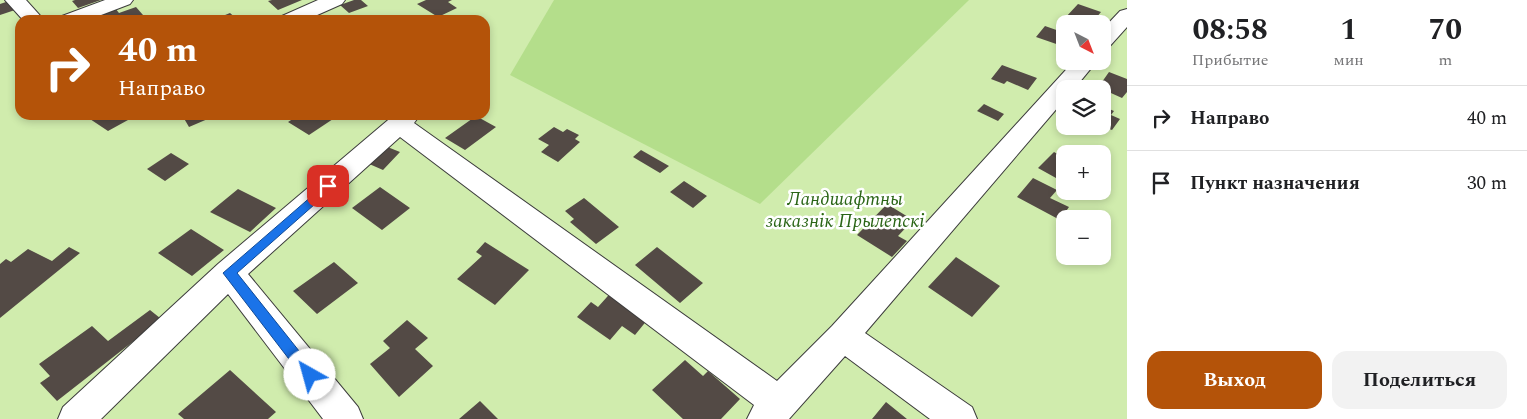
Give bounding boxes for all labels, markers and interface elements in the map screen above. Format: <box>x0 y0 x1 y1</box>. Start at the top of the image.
text: 08:58 <box>1193 7 1268 53</box>
text: 1 <box>1340 7 1357 53</box>
text: 70 <box>1429 7 1462 53</box>
north arrow <box>1056 15 1111 70</box>
map controls <box>1056 15 1111 265</box>
text: 40 m <box>118 24 198 77</box>
icon: right <box>35 35 100 100</box>
text: Прибытие <box>1192 48 1269 72</box>
text: мин <box>1333 48 1364 72</box>
text: m <box>1438 48 1452 72</box>
text: Направо <box>118 72 206 105</box>
button: layers <box>1056 80 1111 135</box>
icon: right <box>1147 104 1175 132</box>
text: Направо <box>1190 104 1269 133</box>
text: 40 m <box>1467 104 1507 133</box>
button: + <box>1056 145 1111 200</box>
pin <box>307 165 349 207</box>
icon: arrive <box>1147 169 1175 197</box>
text: Пункт назначения <box>1190 169 1360 198</box>
text: 30 m <box>1467 169 1507 198</box>
icon: arrive <box>314 172 342 200</box>
park label: Ландшафтны заказнік Прылепскі <box>765 185 925 236</box>
button: − <box>1056 210 1111 265</box>
position arrow <box>283 348 335 400</box>
button: Выход <box>1147 351 1322 409</box>
button: Поделиться <box>1332 351 1507 409</box>

